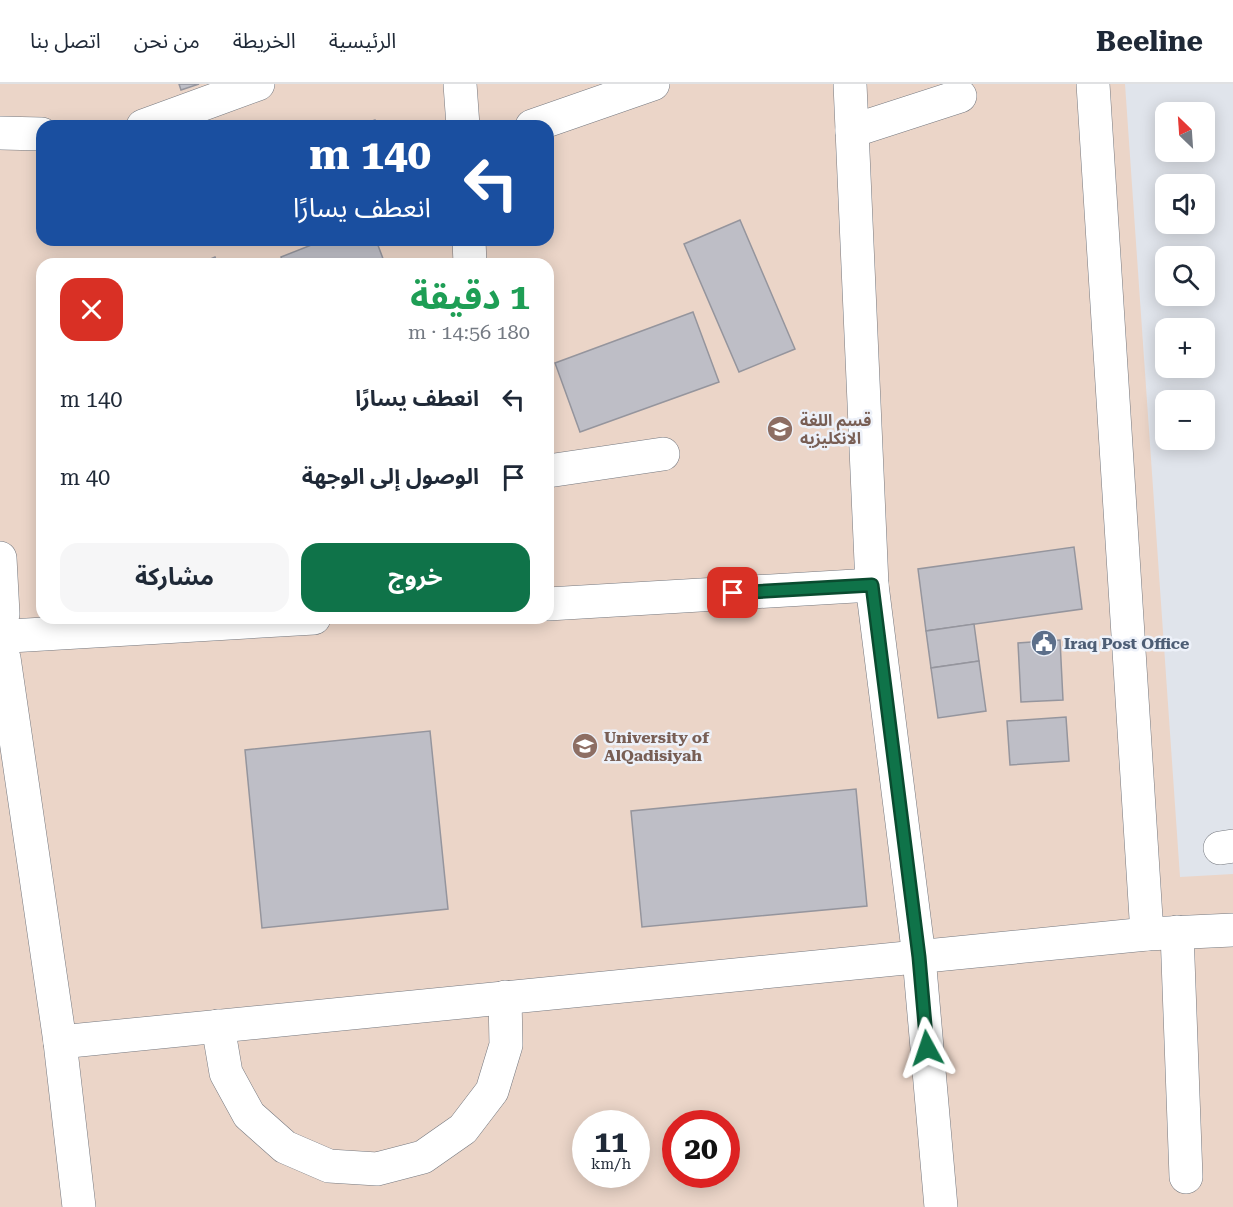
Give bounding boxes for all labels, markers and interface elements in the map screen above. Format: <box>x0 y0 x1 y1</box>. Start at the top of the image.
text: Beeline <box>1096 25 1203 58</box>
text: اتصل بنا <box>30 29 101 53</box>
text: من نحن <box>134 29 200 53</box>
text: الخريطة <box>233 29 296 53</box>
text: الرئيسية <box>329 29 396 53</box>
north arrow <box>1155 102 1215 162</box>
map controls <box>1155 102 1215 450</box>
text: 140 m <box>309 130 431 179</box>
icon: left <box>452 144 530 222</box>
button: sound <box>1155 174 1215 234</box>
text: انعطف يسارًا <box>293 192 431 224</box>
button: search <box>1155 246 1215 306</box>
text: 1 دقيقة <box>410 276 530 318</box>
button: close <box>60 278 123 341</box>
button: + <box>1155 318 1215 378</box>
text: 180 m · 14:56 <box>408 320 530 344</box>
icon: left <box>497 383 530 416</box>
text: انعطف يسارًا <box>355 386 479 411</box>
text: 140 m <box>60 387 123 412</box>
button: − <box>1155 390 1215 450</box>
place label: قسم اللغة الانكليزيه <box>800 411 871 448</box>
school or university icon: قسم اللغة الانكليزيه <box>765 414 795 444</box>
icon: arrive <box>497 461 530 494</box>
text: الوصول إلى الوجهة <box>302 464 479 489</box>
text: 40 m <box>60 465 110 490</box>
button: مشاركة <box>60 543 289 612</box>
button: خروج <box>301 543 530 612</box>
pin <box>707 567 758 618</box>
icon: arrive <box>716 576 749 609</box>
public building icon: Iraq Post Office <box>1029 628 1059 658</box>
place label: Iraq Post Office <box>1064 634 1189 653</box>
place label: University of AlQadisiyah <box>604 728 710 765</box>
school or university icon: University of AlQadisiyah <box>570 731 600 761</box>
position arrow <box>895 1016 959 1080</box>
speed limit sign: 20 <box>662 1110 740 1188</box>
text: 11 <box>594 1124 628 1159</box>
text: km/h <box>591 1155 631 1173</box>

